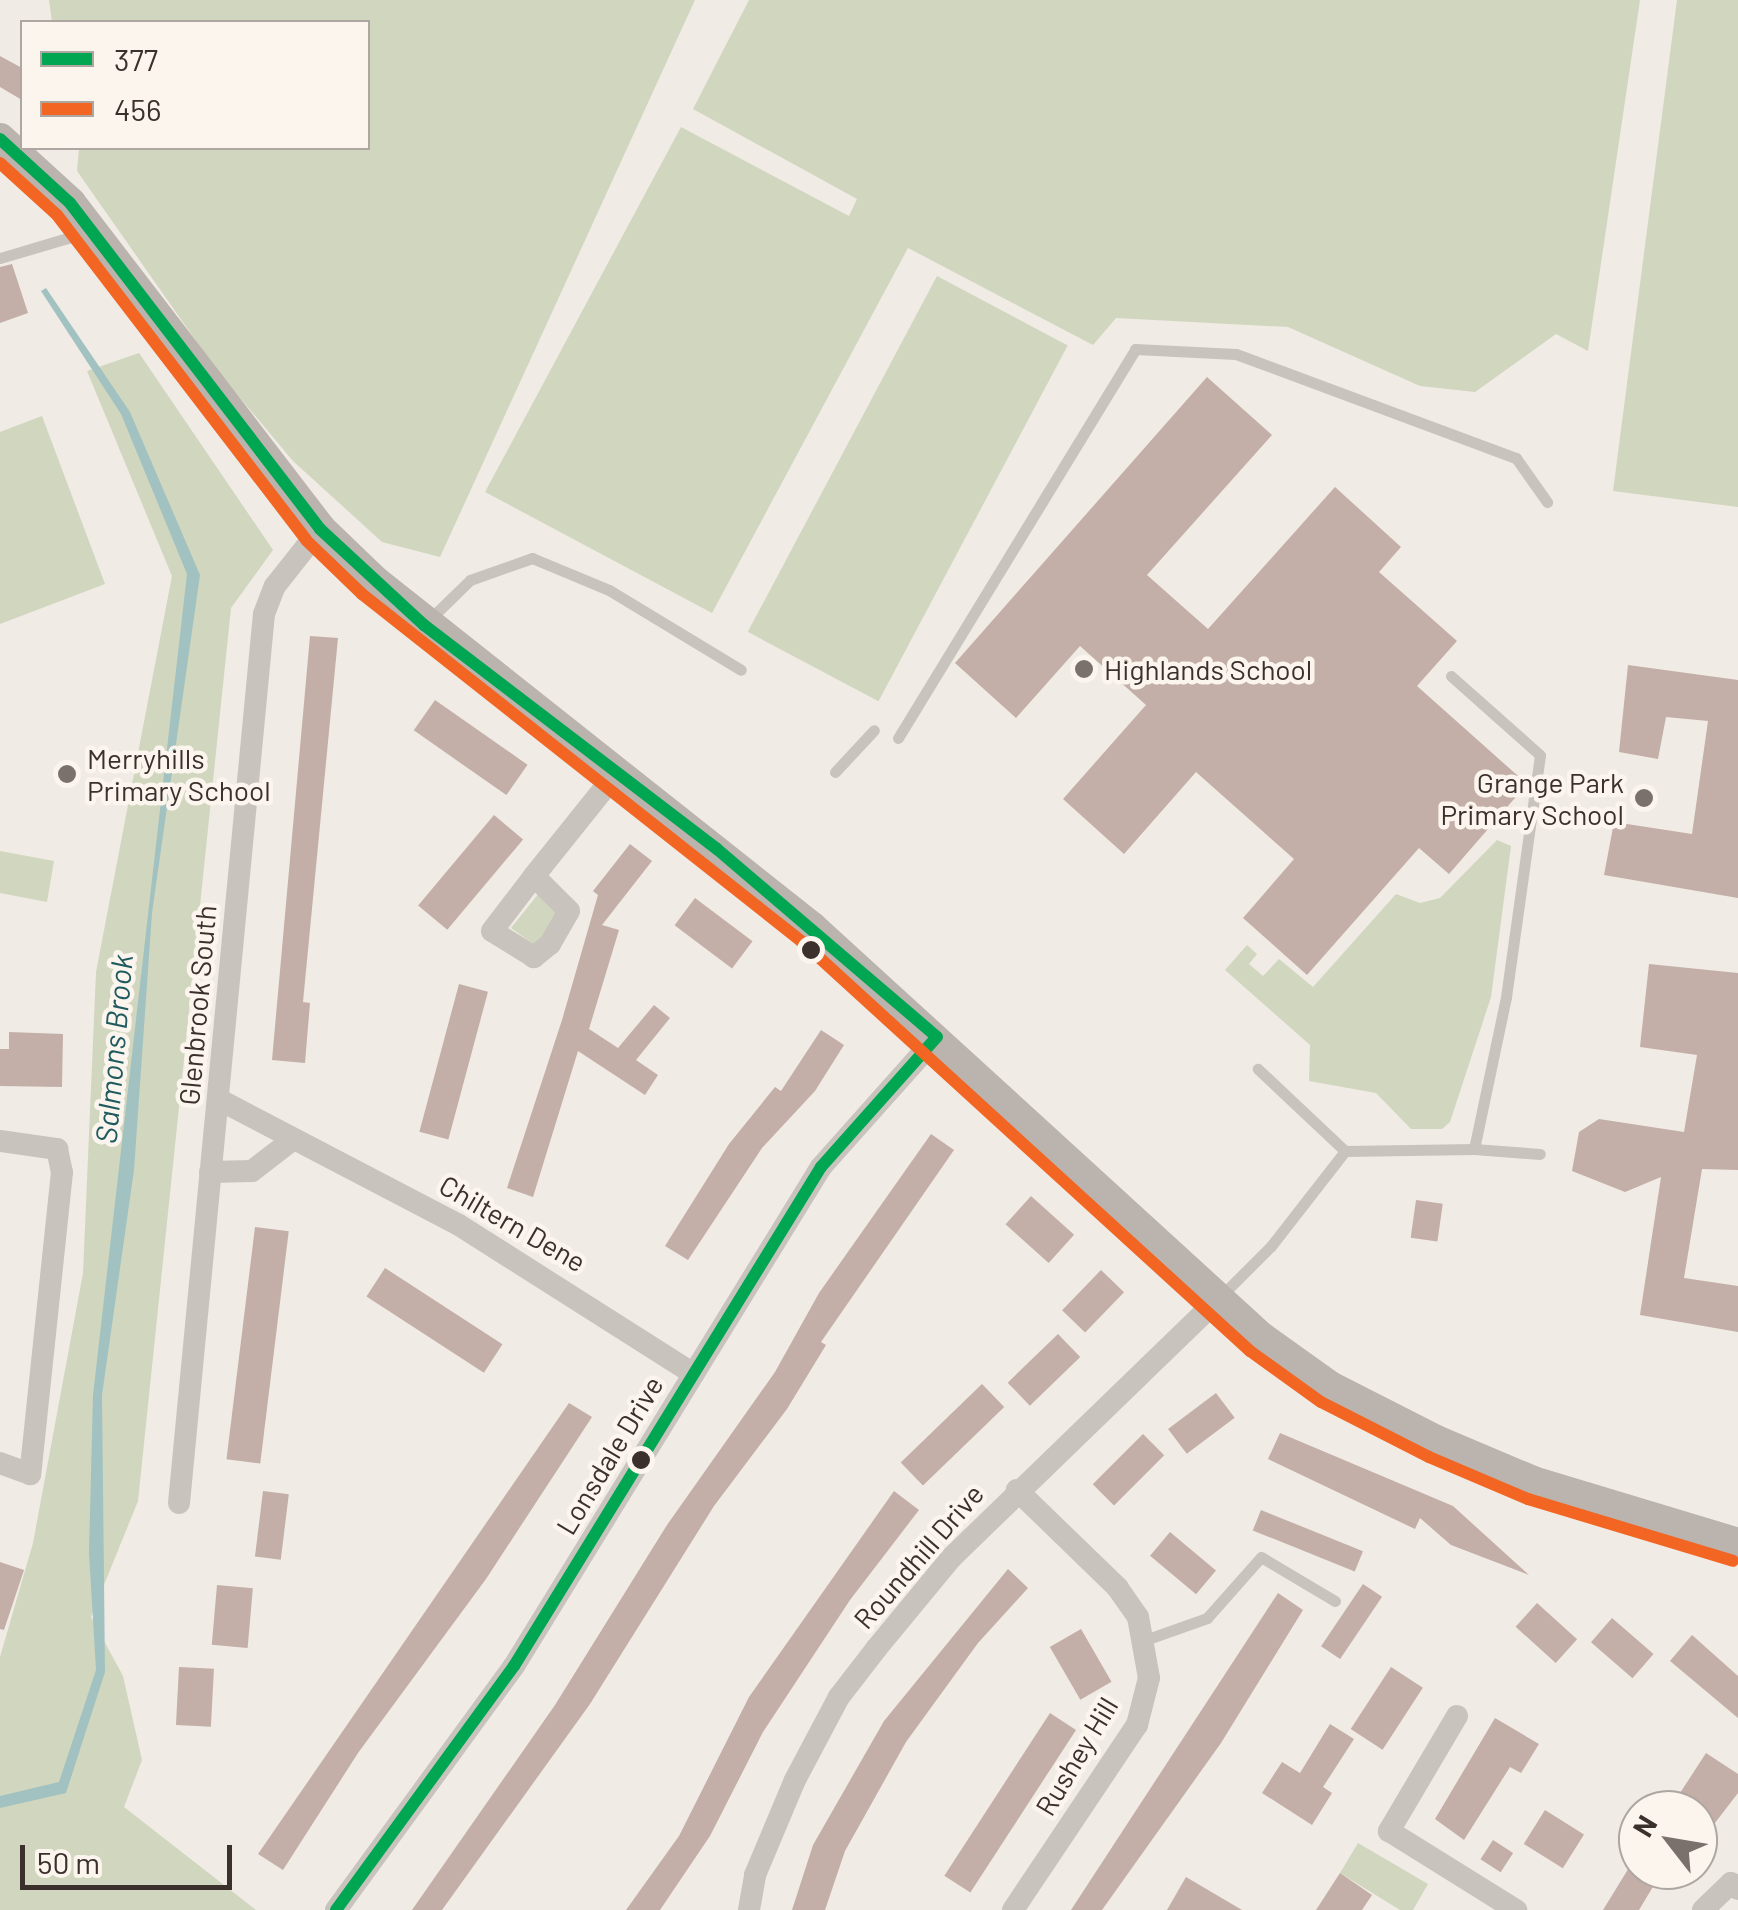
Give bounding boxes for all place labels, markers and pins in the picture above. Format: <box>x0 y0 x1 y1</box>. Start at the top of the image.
place label: Highlands School <box>1104 652 1312 686</box>
marker: Highlands School <box>1073 658 1095 680</box>
place label: Merryhills Primary School <box>87 741 271 807</box>
marker: Merryhills Primary School <box>56 763 78 785</box>
place label: Grange Park Primary School <box>1440 765 1624 831</box>
marker: Grange Park Primary School <box>1633 787 1655 809</box>
unlabelled marker <box>801 940 821 960</box>
unlabelled marker <box>631 1450 651 1470</box>

